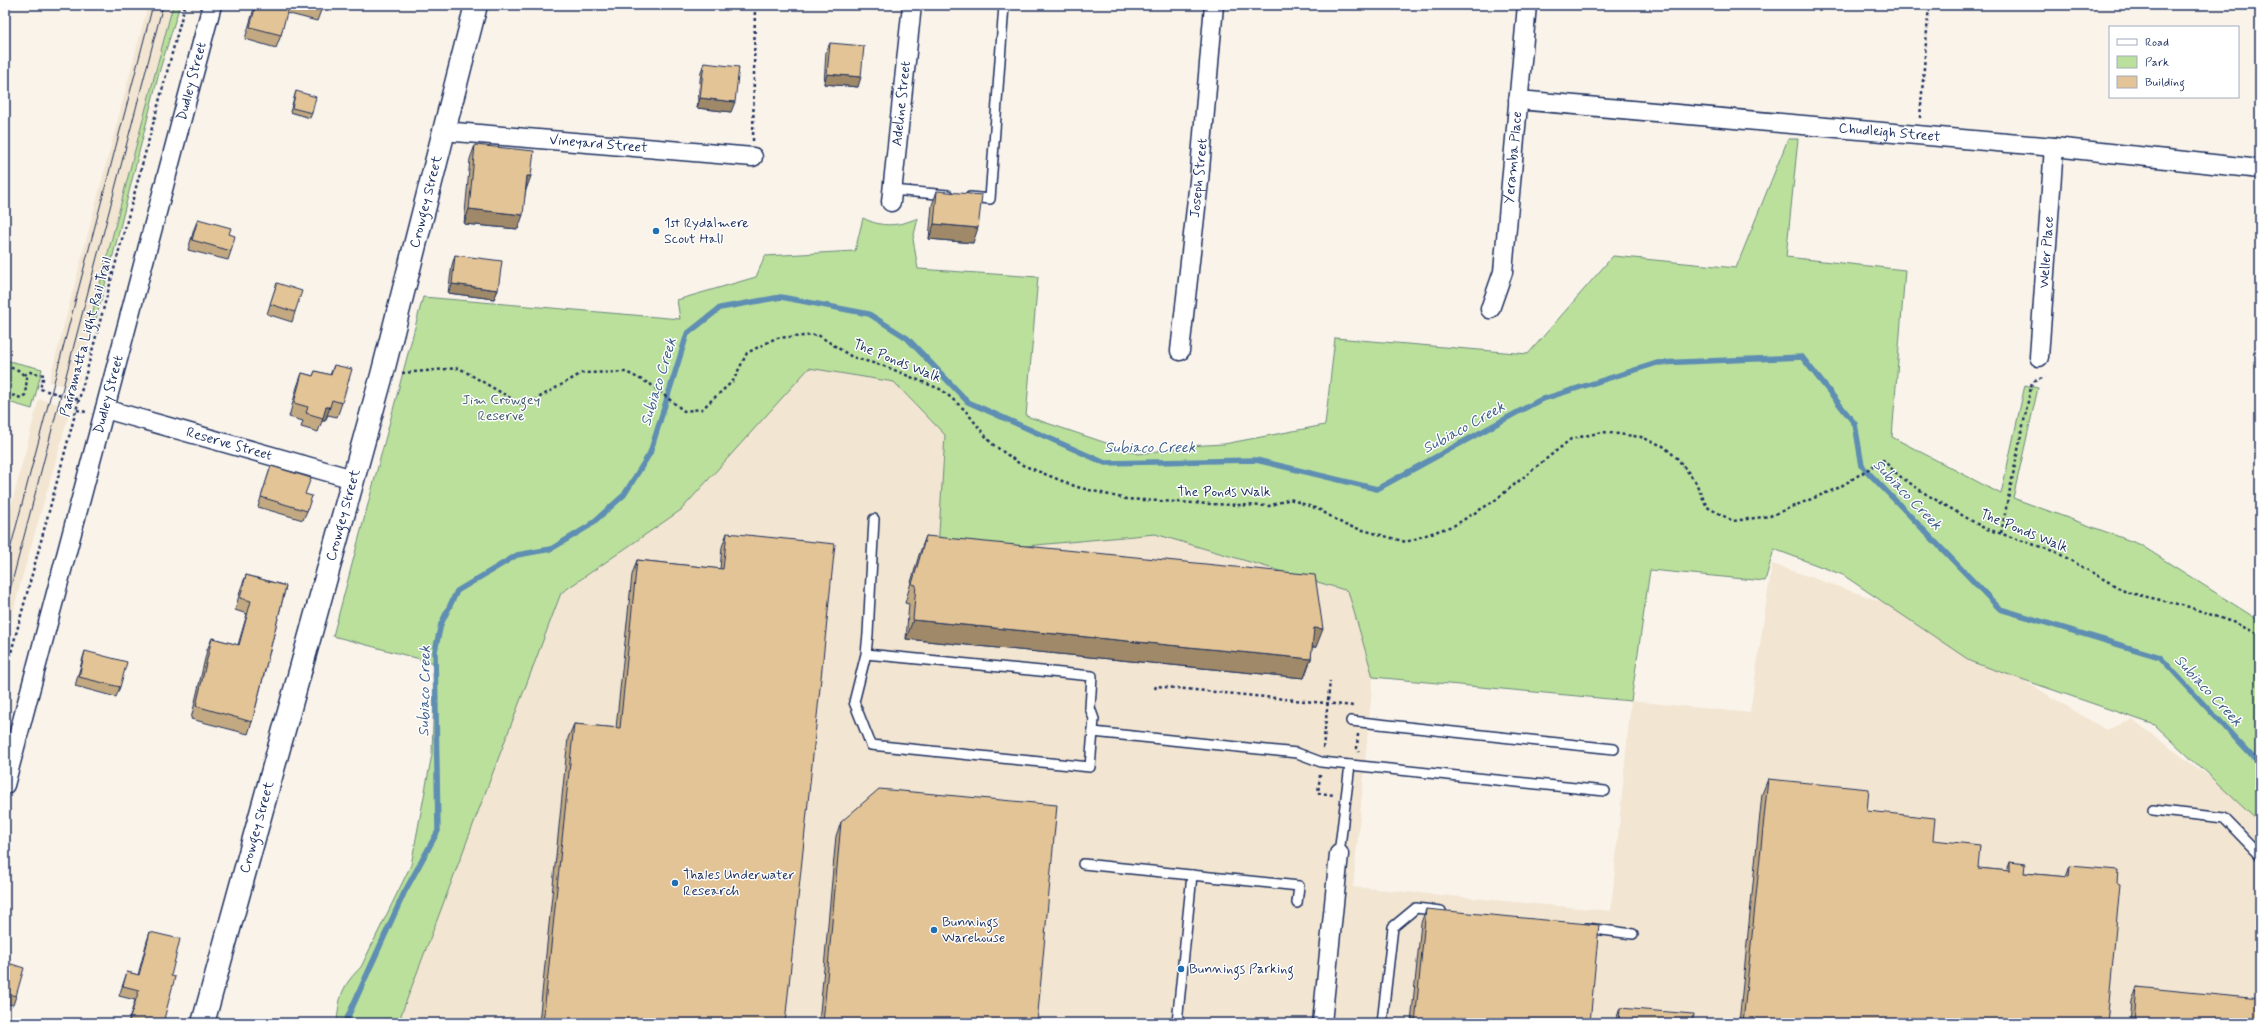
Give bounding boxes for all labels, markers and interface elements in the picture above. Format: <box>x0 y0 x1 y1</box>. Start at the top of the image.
legend <box>2109 26 2239 98</box>
text: Road <box>2145 35 2169 51</box>
street label: Dudley Street <box>173 40 211 123</box>
text: Park <box>2145 55 2169 71</box>
street label: Adeline Street <box>888 60 915 147</box>
text: Building <box>2145 75 2185 92</box>
street label: Yeramba Place <box>1500 111 1526 205</box>
street label: Chudleigh Street <box>1838 119 1942 146</box>
street label: Vineyard Street <box>549 131 649 157</box>
street label: Joseph Street <box>1186 137 1212 219</box>
street label: Crowgey Street <box>406 153 447 250</box>
place label: 1st Rydalmere Scout Hall <box>664 214 749 248</box>
street label: Weller Place <box>2035 216 2058 289</box>
marker: 1st Rydalmere Scout Hall <box>651 226 661 236</box>
street label: Parramatta Light Rail Trail <box>56 255 118 419</box>
water label: Subiaco Creek <box>636 335 682 429</box>
street label: The Ponds Walk <box>850 335 944 387</box>
street label: Dudley Street <box>90 353 128 436</box>
park label: Jim Crowgey Reserve <box>462 391 540 425</box>
water label: Subiaco Creek <box>1419 397 1509 459</box>
street label: Reserve Street <box>184 423 274 465</box>
water label: Subiaco Creek <box>1104 438 1196 458</box>
water label: Subiaco Creek <box>1868 455 1946 535</box>
street label: Crowgey Street <box>322 466 365 563</box>
street label: The Ponds Walk <box>1177 483 1271 501</box>
street label: The Ponds Walk <box>1977 505 2071 557</box>
water label: Subiaco Creek <box>414 645 436 737</box>
water label: Subiaco Creek <box>2170 651 2247 732</box>
street label: Crowgey Street <box>236 779 279 875</box>
place label: Thales Underwater Research <box>683 866 795 900</box>
marker: Thales Underwater Research <box>670 878 680 888</box>
place label: Bunnings Warehouse <box>942 913 1005 947</box>
marker: Bunnings Warehouse <box>929 925 939 935</box>
place label: Bunnings Parking <box>1189 960 1294 980</box>
marker: Bunnings Parking <box>1176 964 1186 974</box>

